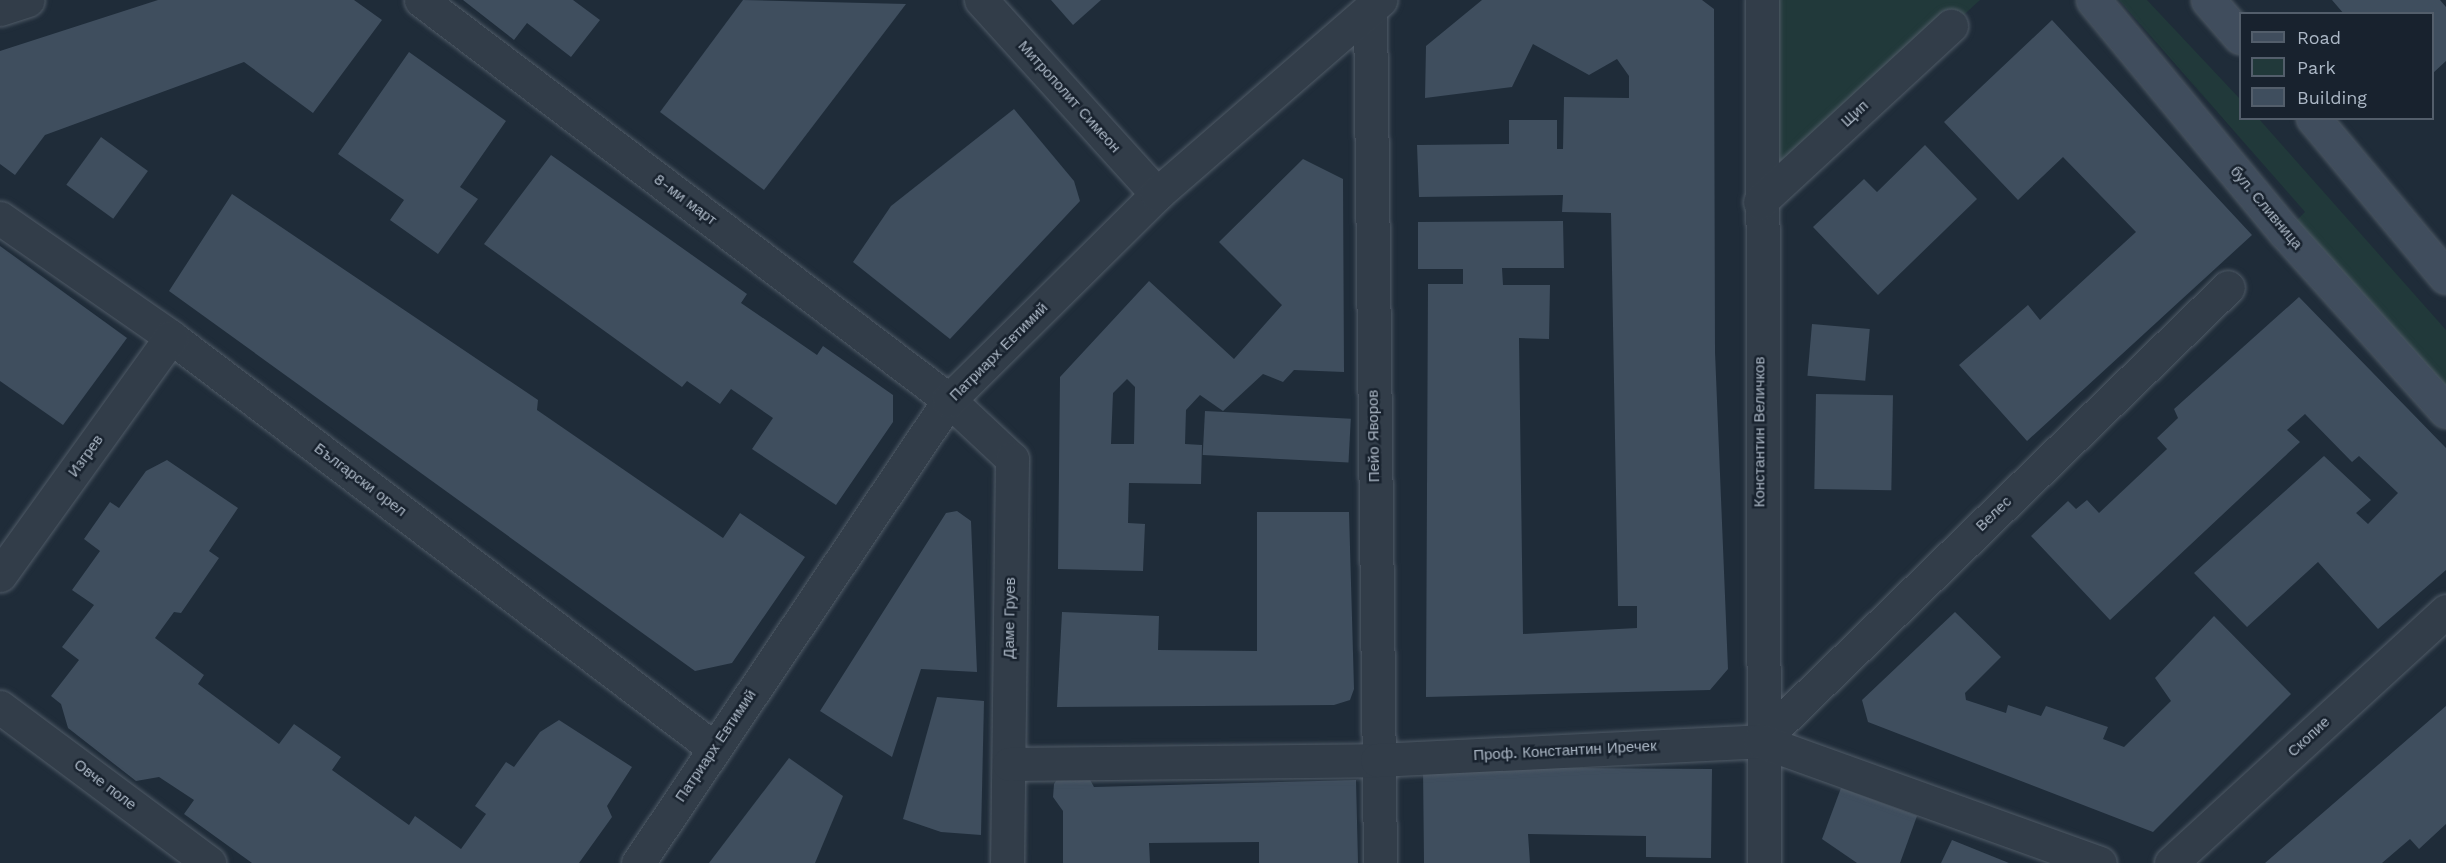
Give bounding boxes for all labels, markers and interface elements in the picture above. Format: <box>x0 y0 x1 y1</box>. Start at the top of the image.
legend <box>2239 12 2434 120</box>
text: Road <box>2297 27 2341 48</box>
street label: Митрополит Симеон <box>1014 37 1124 157</box>
text: Park <box>2297 57 2336 78</box>
text: Building <box>2297 87 2367 108</box>
street label: Щип <box>1838 97 1872 131</box>
street label: бул. Сливница <box>2226 163 2306 253</box>
street label: 8-ми март <box>650 170 720 230</box>
street label: Патриарх Евтимий <box>946 299 1052 405</box>
street label: Константин Величков <box>1751 357 1769 507</box>
street label: Пейо Яворов <box>1364 390 1384 482</box>
street label: Изгрев <box>65 431 107 481</box>
street label: Български орел <box>310 440 410 520</box>
street label: Велес <box>1972 493 2016 535</box>
street label: Даме Груев <box>1000 577 1020 659</box>
street label: Патриарх Евтимий <box>672 686 760 806</box>
street label: Скопие <box>2284 713 2334 761</box>
street label: Проф. Константин Иречек <box>1473 737 1657 765</box>
street label: Овче поле <box>70 756 140 814</box>

